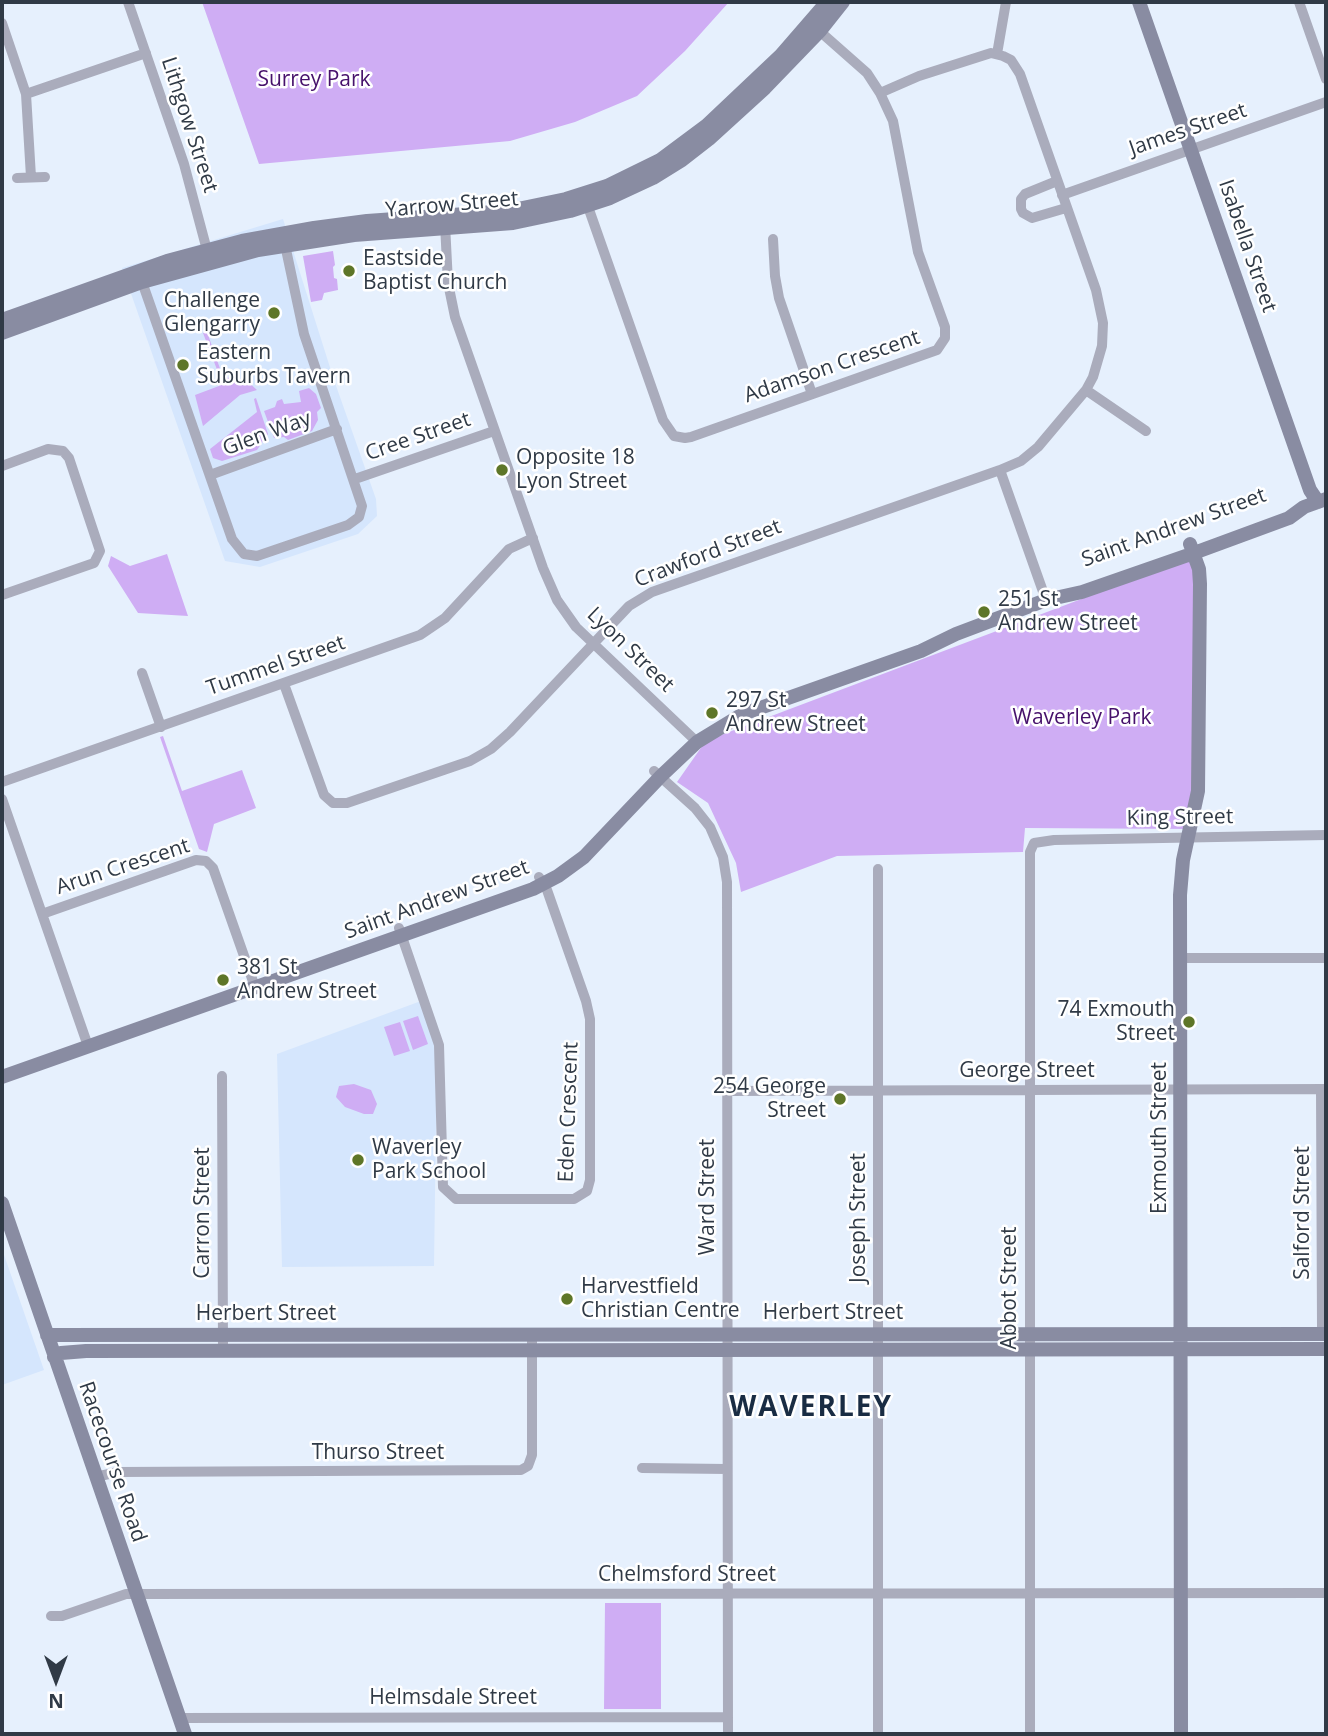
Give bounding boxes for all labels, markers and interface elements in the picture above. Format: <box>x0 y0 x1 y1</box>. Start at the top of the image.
street label: Lithgow Street <box>155 54 223 196</box>
park label: Surrey Park <box>257 67 371 93</box>
street label: James Street <box>1126 98 1250 162</box>
street label: Isabella Street <box>1213 176 1281 316</box>
street label: Yarrow Street <box>384 187 520 223</box>
place label: Eastside Baptist Church <box>363 246 507 296</box>
marker: Eastside Baptist Church <box>341 263 357 279</box>
place label: Challenge Glengarry <box>164 288 260 338</box>
marker: Challenge Glengarry <box>266 305 282 321</box>
street label: Adamson Crescent <box>741 325 923 409</box>
place label: Eastern Suburbs Tavern <box>197 340 351 390</box>
marker: Eastern Suburbs Tavern <box>175 357 191 373</box>
street label: Glen Way <box>219 406 315 462</box>
street label: Cree Street <box>362 407 474 467</box>
place label: Opposite 18 Lyon Street <box>516 445 635 495</box>
marker: Opposite 18 Lyon Street <box>494 462 510 478</box>
street label: Saint Andrew Street <box>1079 483 1269 573</box>
street label: Crawford Street <box>631 514 785 594</box>
place label: 251 St Andrew Street <box>998 587 1138 637</box>
street label: Lyon Street <box>581 602 679 698</box>
marker: 251 St Andrew Street <box>976 604 992 620</box>
street label: Tummel Street <box>204 631 348 701</box>
place label: 297 St Andrew Street <box>726 688 866 738</box>
marker: 297 St Andrew Street <box>704 705 720 721</box>
park label: Waverley Park <box>1013 705 1151 731</box>
street label: King Street <box>1127 804 1233 832</box>
street label: Arun Crescent <box>53 834 193 900</box>
street label: Saint Andrew Street <box>342 855 532 945</box>
place label: 381 St Andrew Street <box>237 955 377 1005</box>
marker: 381 St Andrew Street <box>215 972 231 988</box>
place label: 74 Exmouth Street <box>1058 997 1175 1047</box>
marker: 74 Exmouth Street <box>1181 1014 1197 1030</box>
street label: Eden Crescent <box>554 1041 584 1183</box>
street label: George Street <box>959 1058 1095 1084</box>
street label: Exmouth Street <box>1147 1062 1173 1214</box>
place label: 254 George Street <box>713 1074 826 1124</box>
marker: 254 George Street <box>832 1091 848 1107</box>
place label: Waverley Park School <box>372 1135 486 1185</box>
street label: Ward Street <box>695 1139 721 1255</box>
street label: Salford Street <box>1290 1146 1316 1280</box>
street label: Carron Street <box>190 1147 216 1279</box>
marker: Waverley Park School <box>350 1152 366 1168</box>
street label: Joseph Street <box>846 1153 872 1283</box>
street label: Abbot Street <box>997 1226 1023 1350</box>
place label: Harvestfield Christian Centre <box>581 1274 740 1324</box>
marker: Harvestfield Christian Centre <box>559 1291 575 1307</box>
street label: Herbert Street <box>763 1300 903 1326</box>
street label: Herbert Street <box>196 1301 336 1327</box>
street label: Racecourse Road <box>73 1378 151 1546</box>
district label: WAVERLEY <box>730 1391 892 1425</box>
street label: Thurso Street <box>312 1440 444 1466</box>
street label: Chelmsford Street <box>598 1562 776 1588</box>
north arrow <box>21 1645 91 1715</box>
street label: Helmsdale Street <box>369 1685 537 1711</box>
text: N <box>48 1688 64 1714</box>

